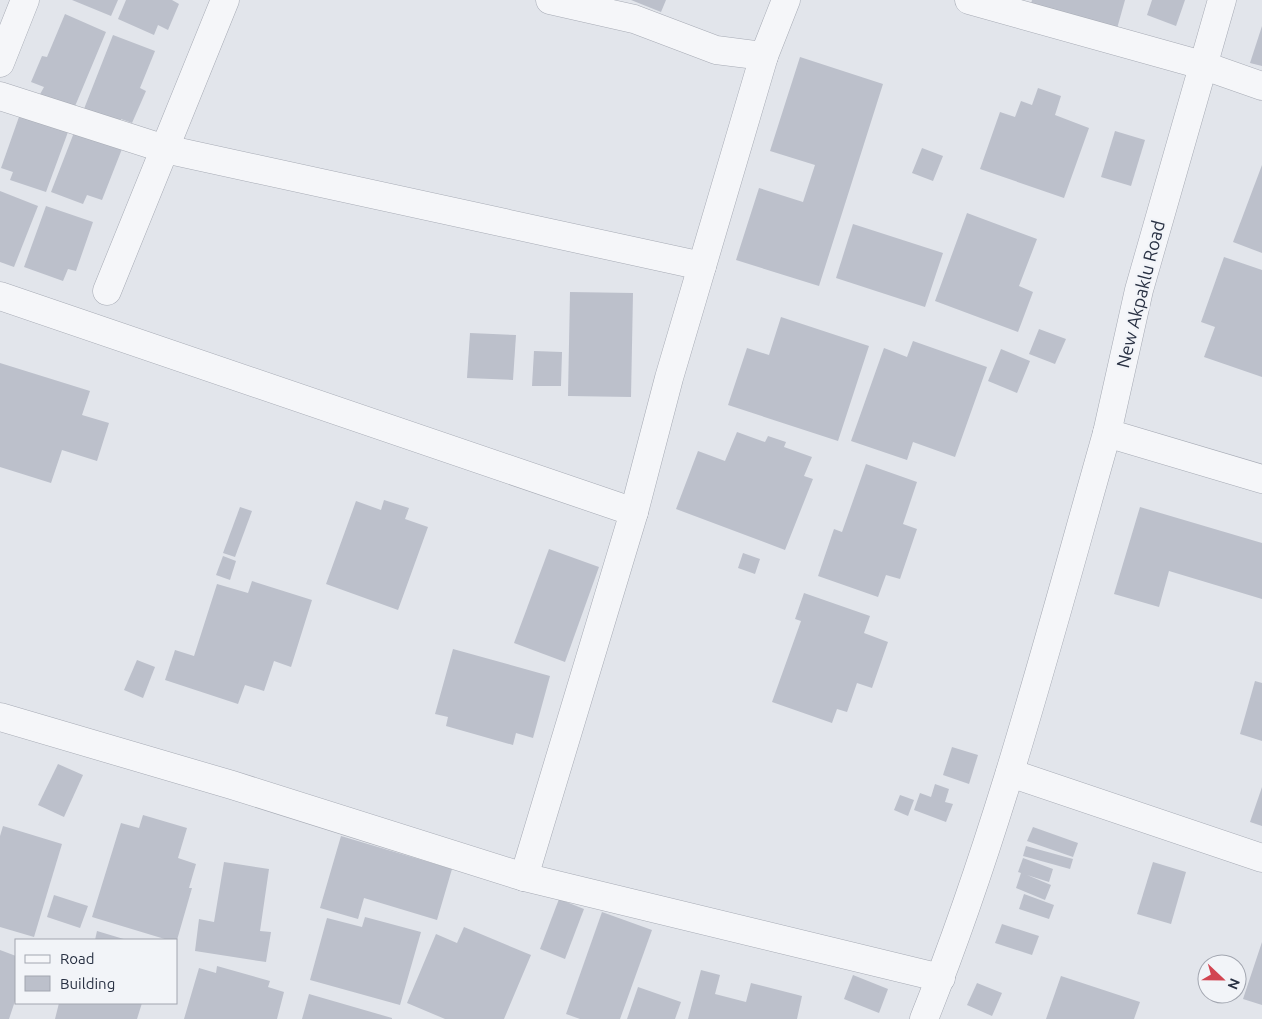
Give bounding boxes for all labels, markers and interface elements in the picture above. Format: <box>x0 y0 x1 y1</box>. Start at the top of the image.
street label: New Akpaklu Road <box>1112 218 1168 370</box>
legend <box>15 939 178 1004</box>
text: Road <box>60 950 95 967</box>
north arrow <box>1197 954 1247 1004</box>
text: Building <box>60 975 115 992</box>
text: N <box>1225 976 1243 992</box>

